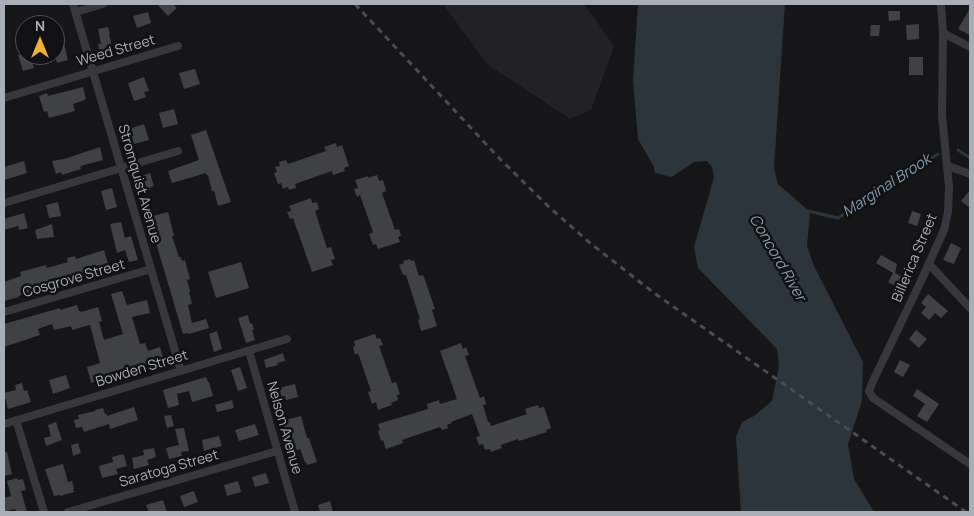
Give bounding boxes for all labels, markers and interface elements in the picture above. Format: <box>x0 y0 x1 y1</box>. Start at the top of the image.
north arrow <box>15 15 65 65</box>
text: N <box>35 16 45 35</box>
street label: Weed Street <box>75 32 157 70</box>
street label: Stromquist Avenue <box>114 123 164 245</box>
water label: Marginal Brook <box>839 151 935 221</box>
water label: Concord River <box>745 211 809 305</box>
street label: Billerica Street <box>889 211 941 305</box>
street label: Cosgrove Street <box>21 256 127 302</box>
street label: Bowden Street <box>94 347 190 391</box>
street label: Nelson Avenue <box>263 380 305 476</box>
street label: Saratoga Street <box>117 447 221 491</box>

